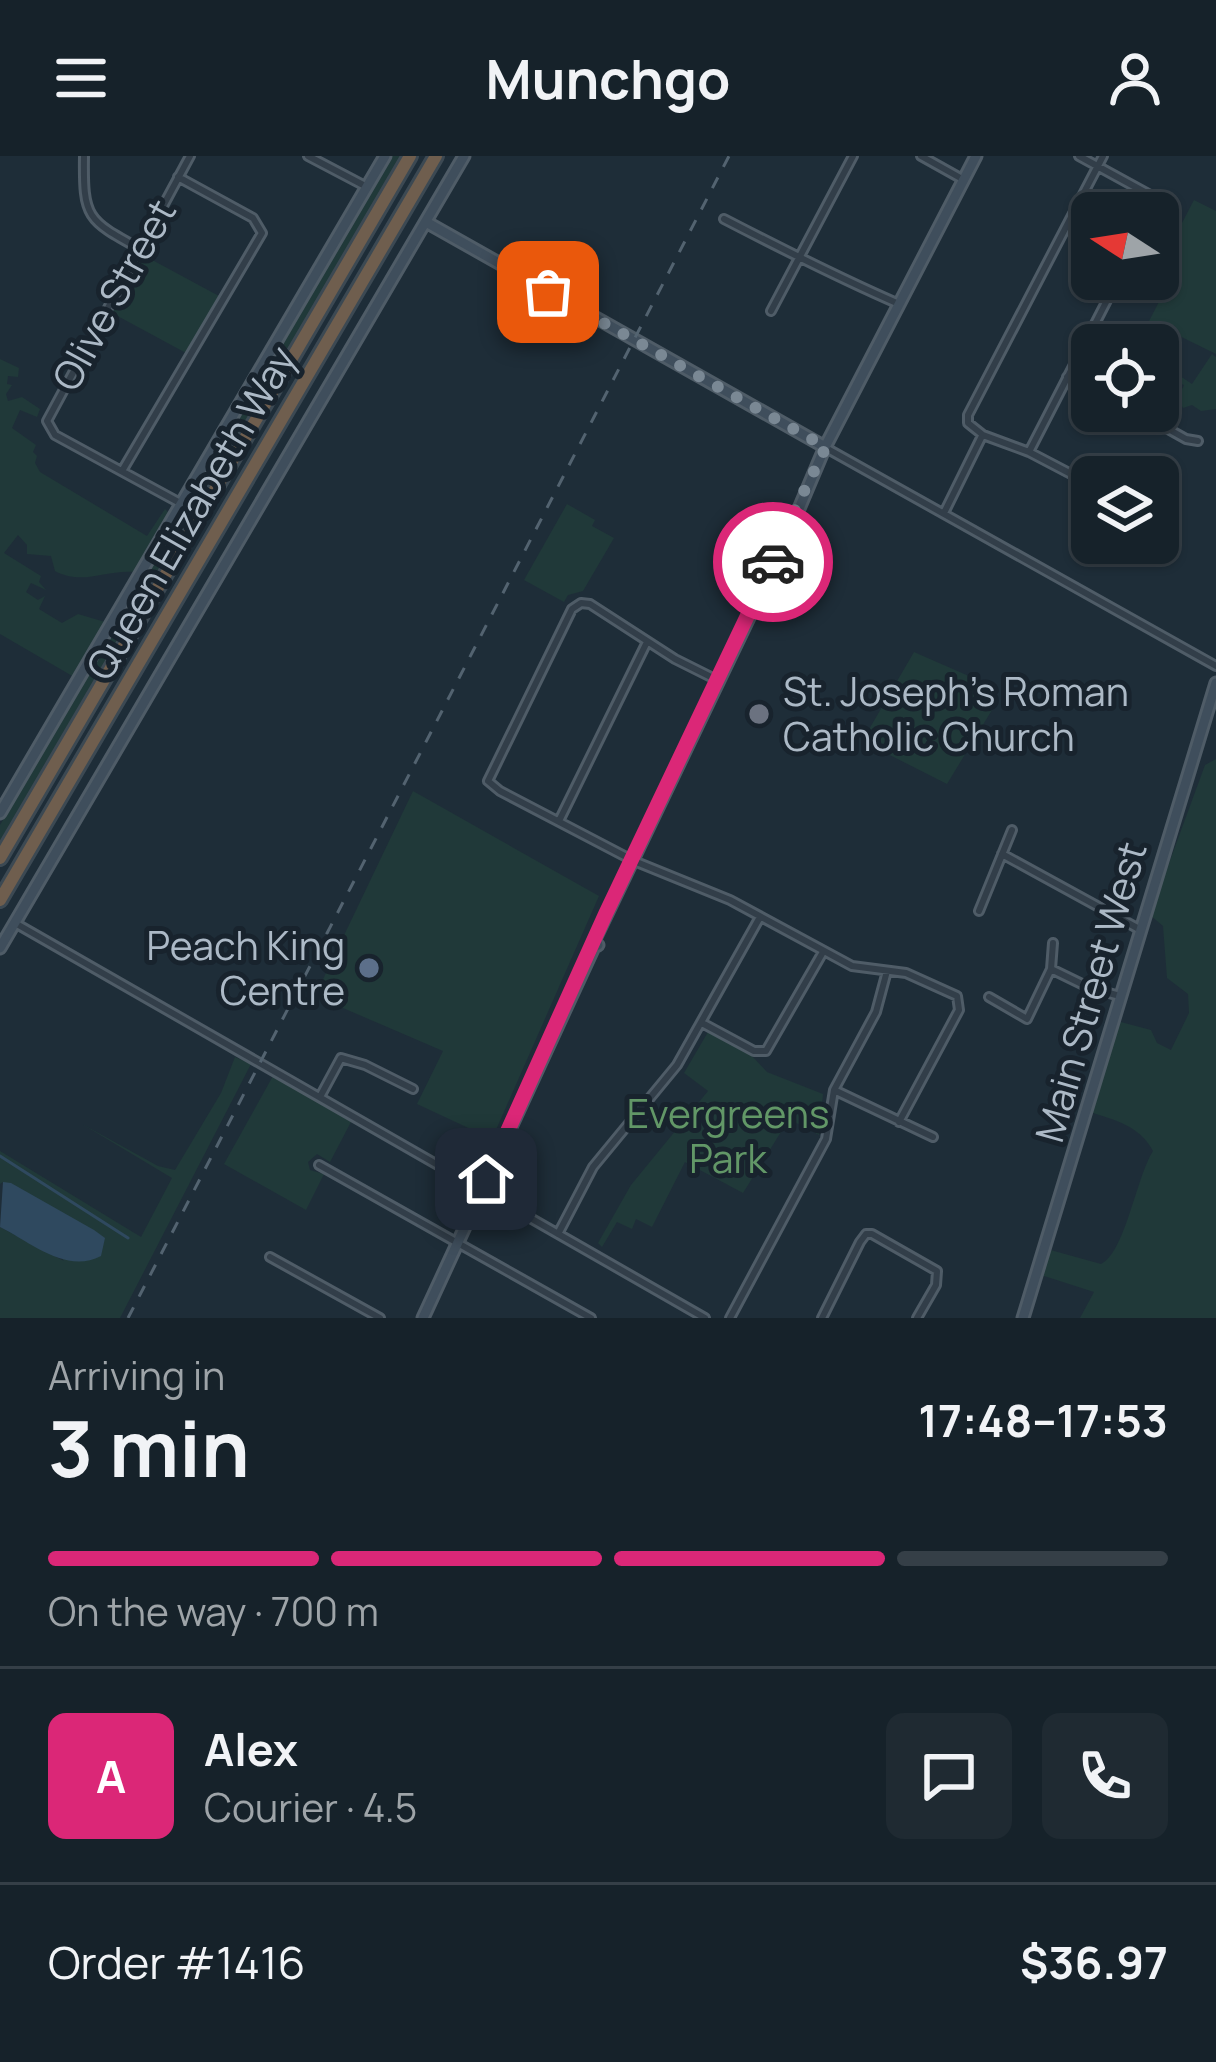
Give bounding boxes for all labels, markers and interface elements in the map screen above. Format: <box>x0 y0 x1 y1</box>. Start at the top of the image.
text: Munchgo <box>486 41 730 115</box>
icon: menu <box>48 45 114 111</box>
icon: person <box>1102 45 1168 111</box>
street label: Olive Street <box>38 189 188 400</box>
north arrow <box>1071 192 1179 300</box>
map controls <box>1071 192 1179 564</box>
pin <box>497 241 599 343</box>
icon: bag <box>515 259 581 325</box>
button: locate <box>1071 324 1179 432</box>
street label: Queen Elizabeth Way <box>72 336 308 689</box>
button: layers <box>1071 456 1179 564</box>
courier <box>713 502 833 622</box>
icon: car <box>740 529 806 595</box>
place label: St. Joseph's Roman Catholic Church <box>783 664 1129 763</box>
marker: St. Joseph's Roman Catholic Church <box>746 701 772 727</box>
street label: Main Street West <box>1021 835 1159 1148</box>
place label: Peach King Centre <box>146 918 345 1017</box>
marker: Peach King Centre <box>356 955 382 981</box>
park label: Evergreens Park <box>627 1086 829 1185</box>
pin <box>435 1128 537 1230</box>
icon: home <box>453 1146 519 1212</box>
text: Arriving in <box>48 1348 225 1402</box>
text: 17:48–17:53 <box>918 1389 1168 1451</box>
text: 3 min <box>48 1394 250 1500</box>
text: On the way · 700 m <box>48 1584 379 1638</box>
button: chat <box>886 1713 1012 1839</box>
button: phone <box>1042 1713 1168 1839</box>
text: Alex <box>204 1718 298 1780</box>
text: A <box>96 1745 126 1807</box>
text: Courier · 4.5 <box>204 1780 417 1834</box>
text: Order #1416 <box>48 1931 306 1993</box>
text: $36.97 <box>1020 1931 1168 1993</box>

